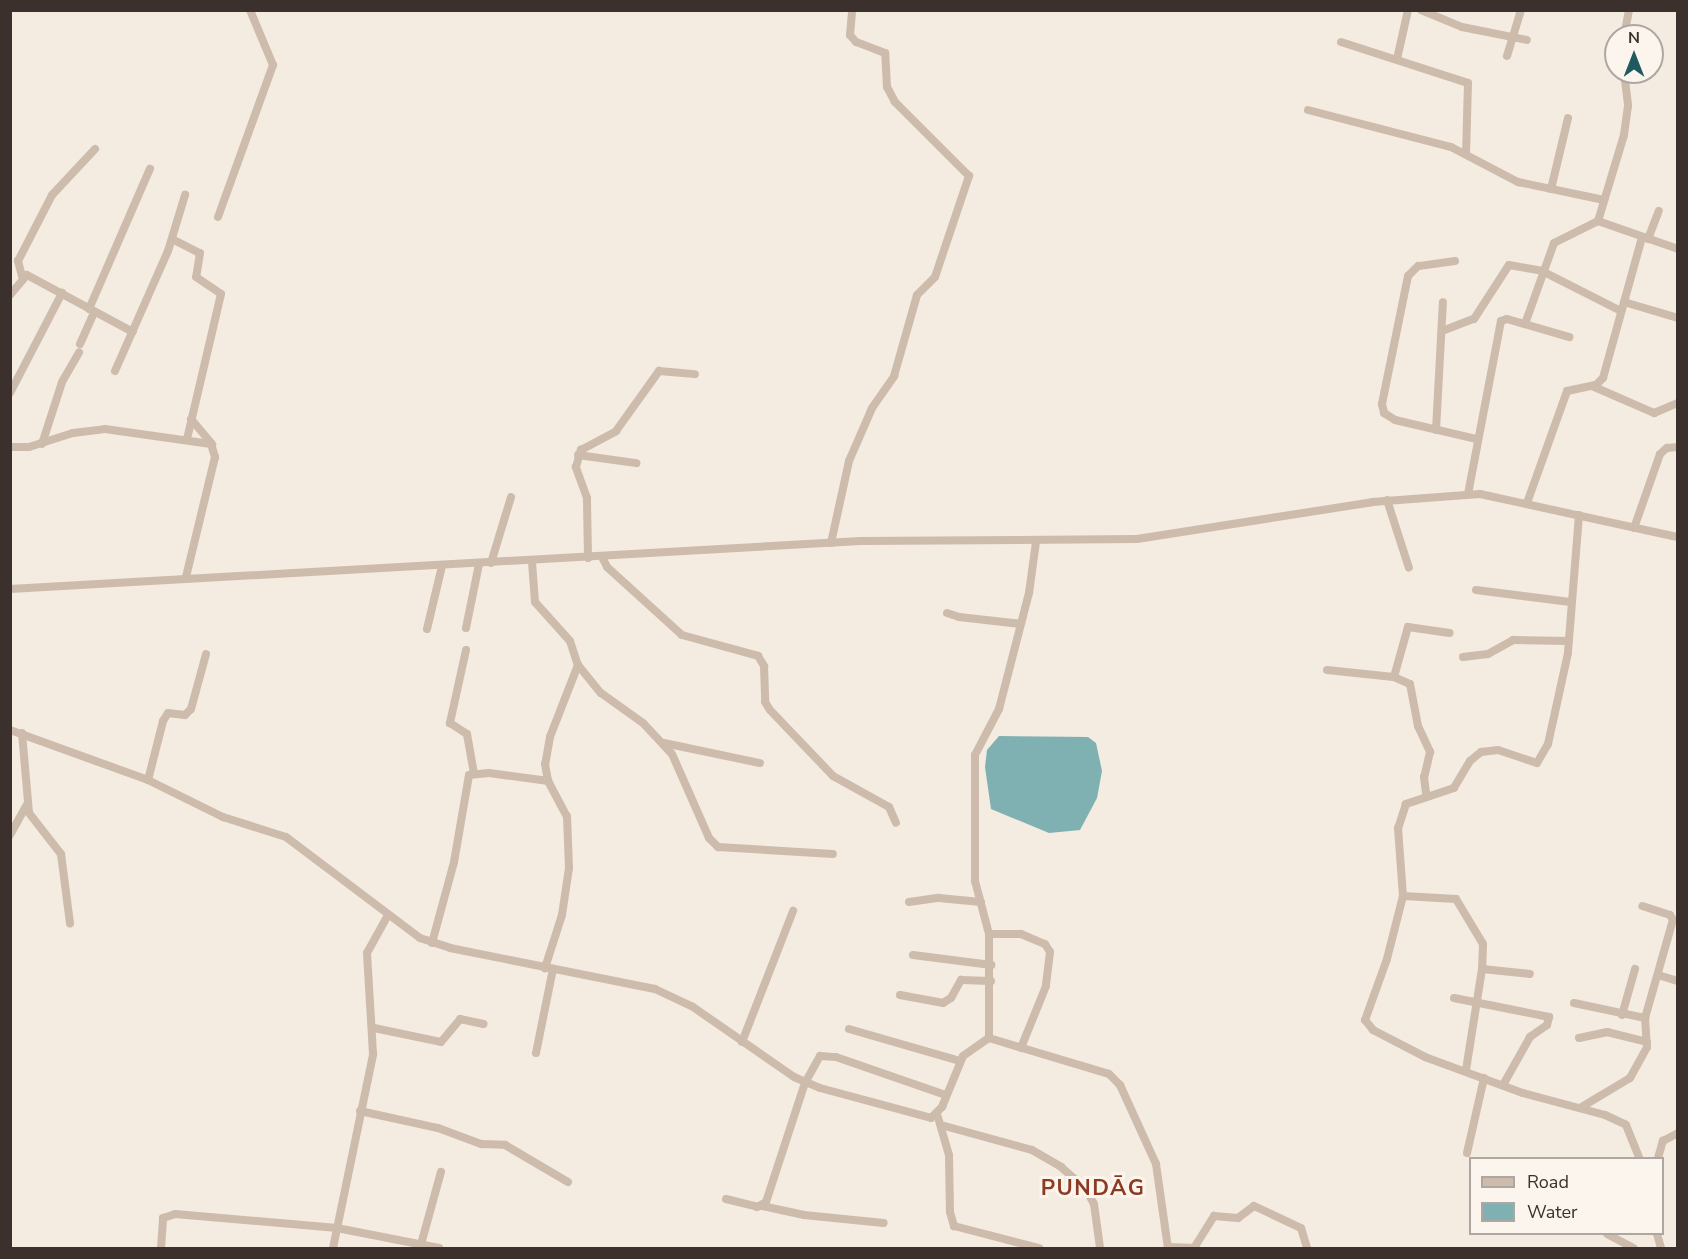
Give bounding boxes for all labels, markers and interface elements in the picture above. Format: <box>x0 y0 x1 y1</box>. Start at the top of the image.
north arrow <box>1604 24 1664 84</box>
text: N <box>1628 27 1640 49</box>
legend <box>1469 1157 1664 1235</box>
text: Road <box>1527 1170 1569 1194</box>
district label: PUNDĀG <box>1041 1176 1145 1202</box>
text: Water <box>1527 1200 1578 1224</box>

